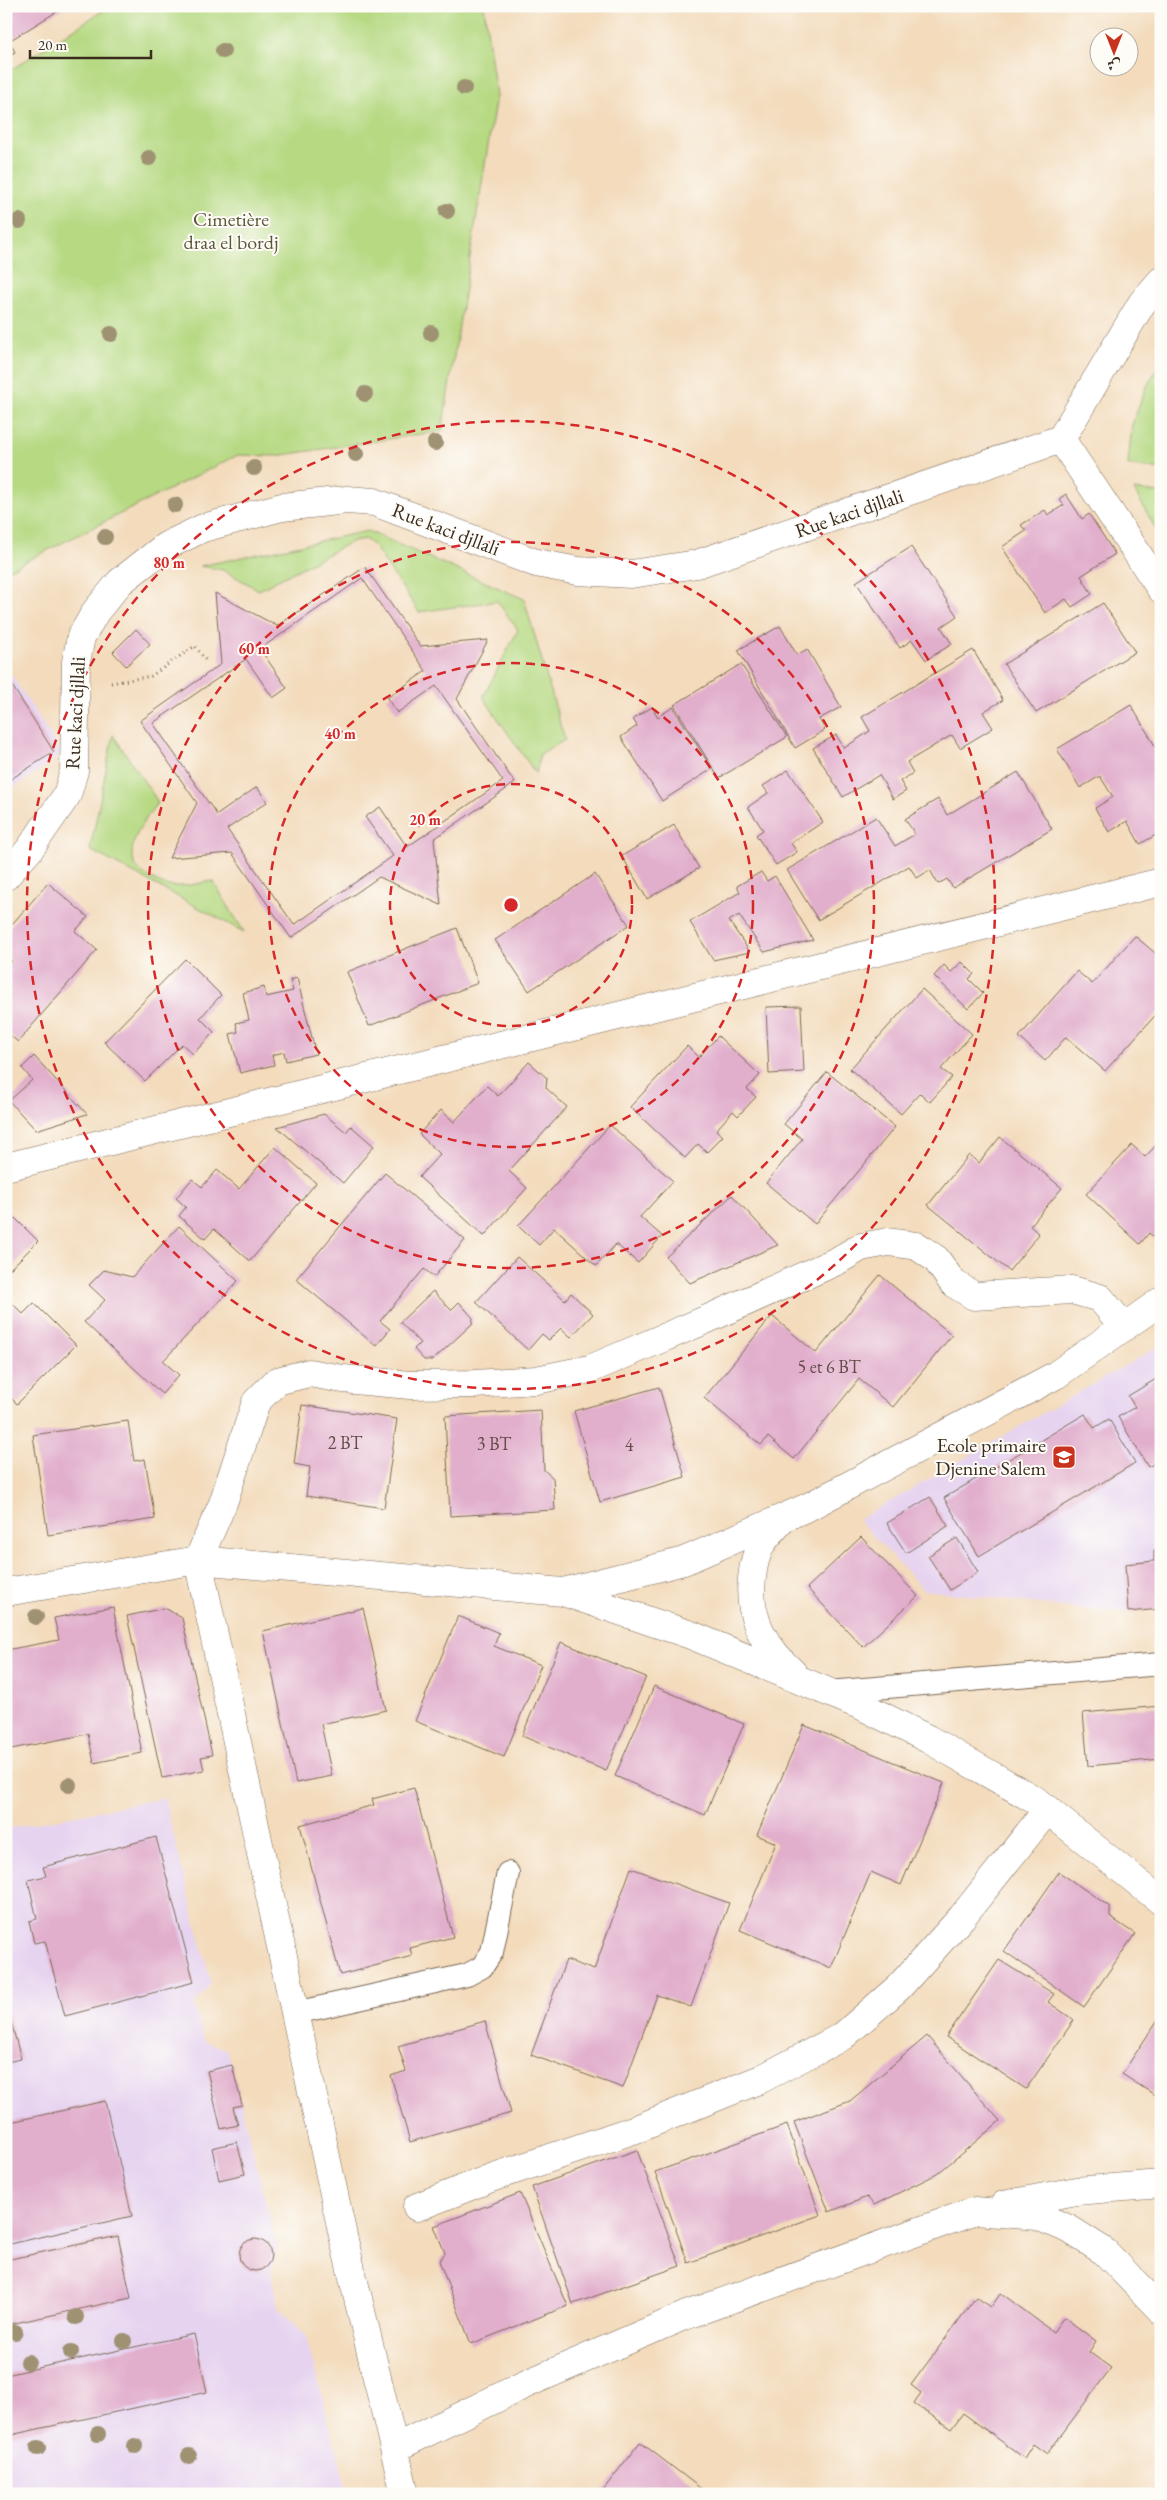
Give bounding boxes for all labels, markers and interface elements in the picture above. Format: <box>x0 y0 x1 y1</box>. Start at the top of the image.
scale bar <box>30 28 151 60</box>
north arrow <box>1090 28 1140 78</box>
text: 20 m <box>38 35 67 54</box>
text: ش <box>1107 56 1121 74</box>
park label: Cimetière draa el bordj <box>184 206 278 255</box>
street label: Rue kaci djllali <box>791 482 907 544</box>
street label: Rue kaci djllali <box>389 497 503 561</box>
text: 80 m <box>153 553 185 572</box>
text: 60 m <box>238 639 270 658</box>
street label: Rue kaci djllali <box>59 656 91 770</box>
text: 40 m <box>324 724 356 743</box>
text: 20 m <box>409 810 441 829</box>
centre of rings <box>502 896 520 914</box>
house number: 5 et 6 BT <box>797 1355 861 1378</box>
house number: 2 BT <box>328 1431 363 1454</box>
house number: 3 BT <box>477 1432 512 1455</box>
place label: Ecole primaire Djenine Salem <box>935 1432 1046 1481</box>
house number: 4 <box>625 1433 634 1456</box>
school or university icon: Ecole primaire Djenine Salem <box>1051 1444 1077 1470</box>

